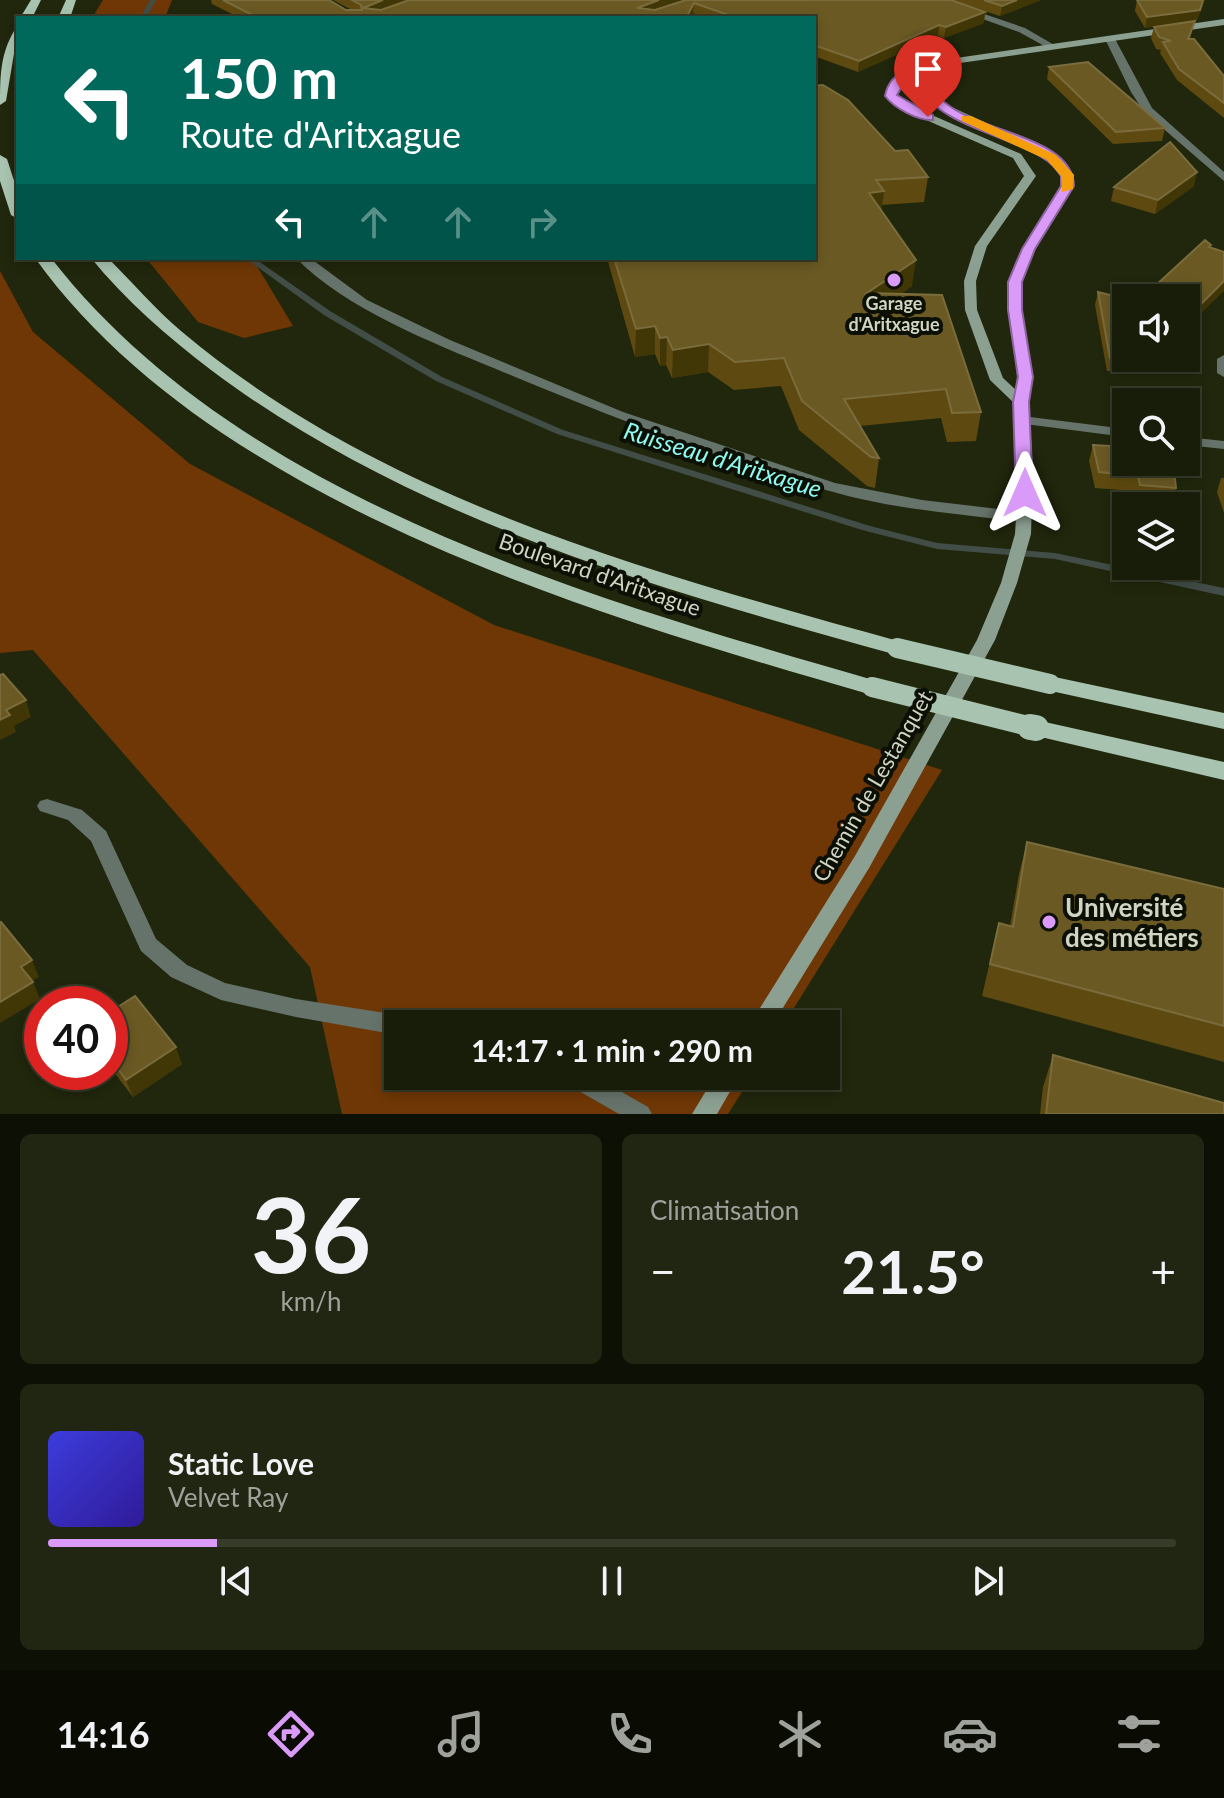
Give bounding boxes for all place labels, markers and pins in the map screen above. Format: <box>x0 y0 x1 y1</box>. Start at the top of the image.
pin <box>894 35 962 117</box>
marker: Garage d'Aritxague <box>885 271 903 289</box>
place label: Garage d'Aritxague <box>848 292 940 335</box>
place label: Université des métiers <box>1065 891 1199 953</box>
marker: Université des métiers <box>1040 913 1058 931</box>

